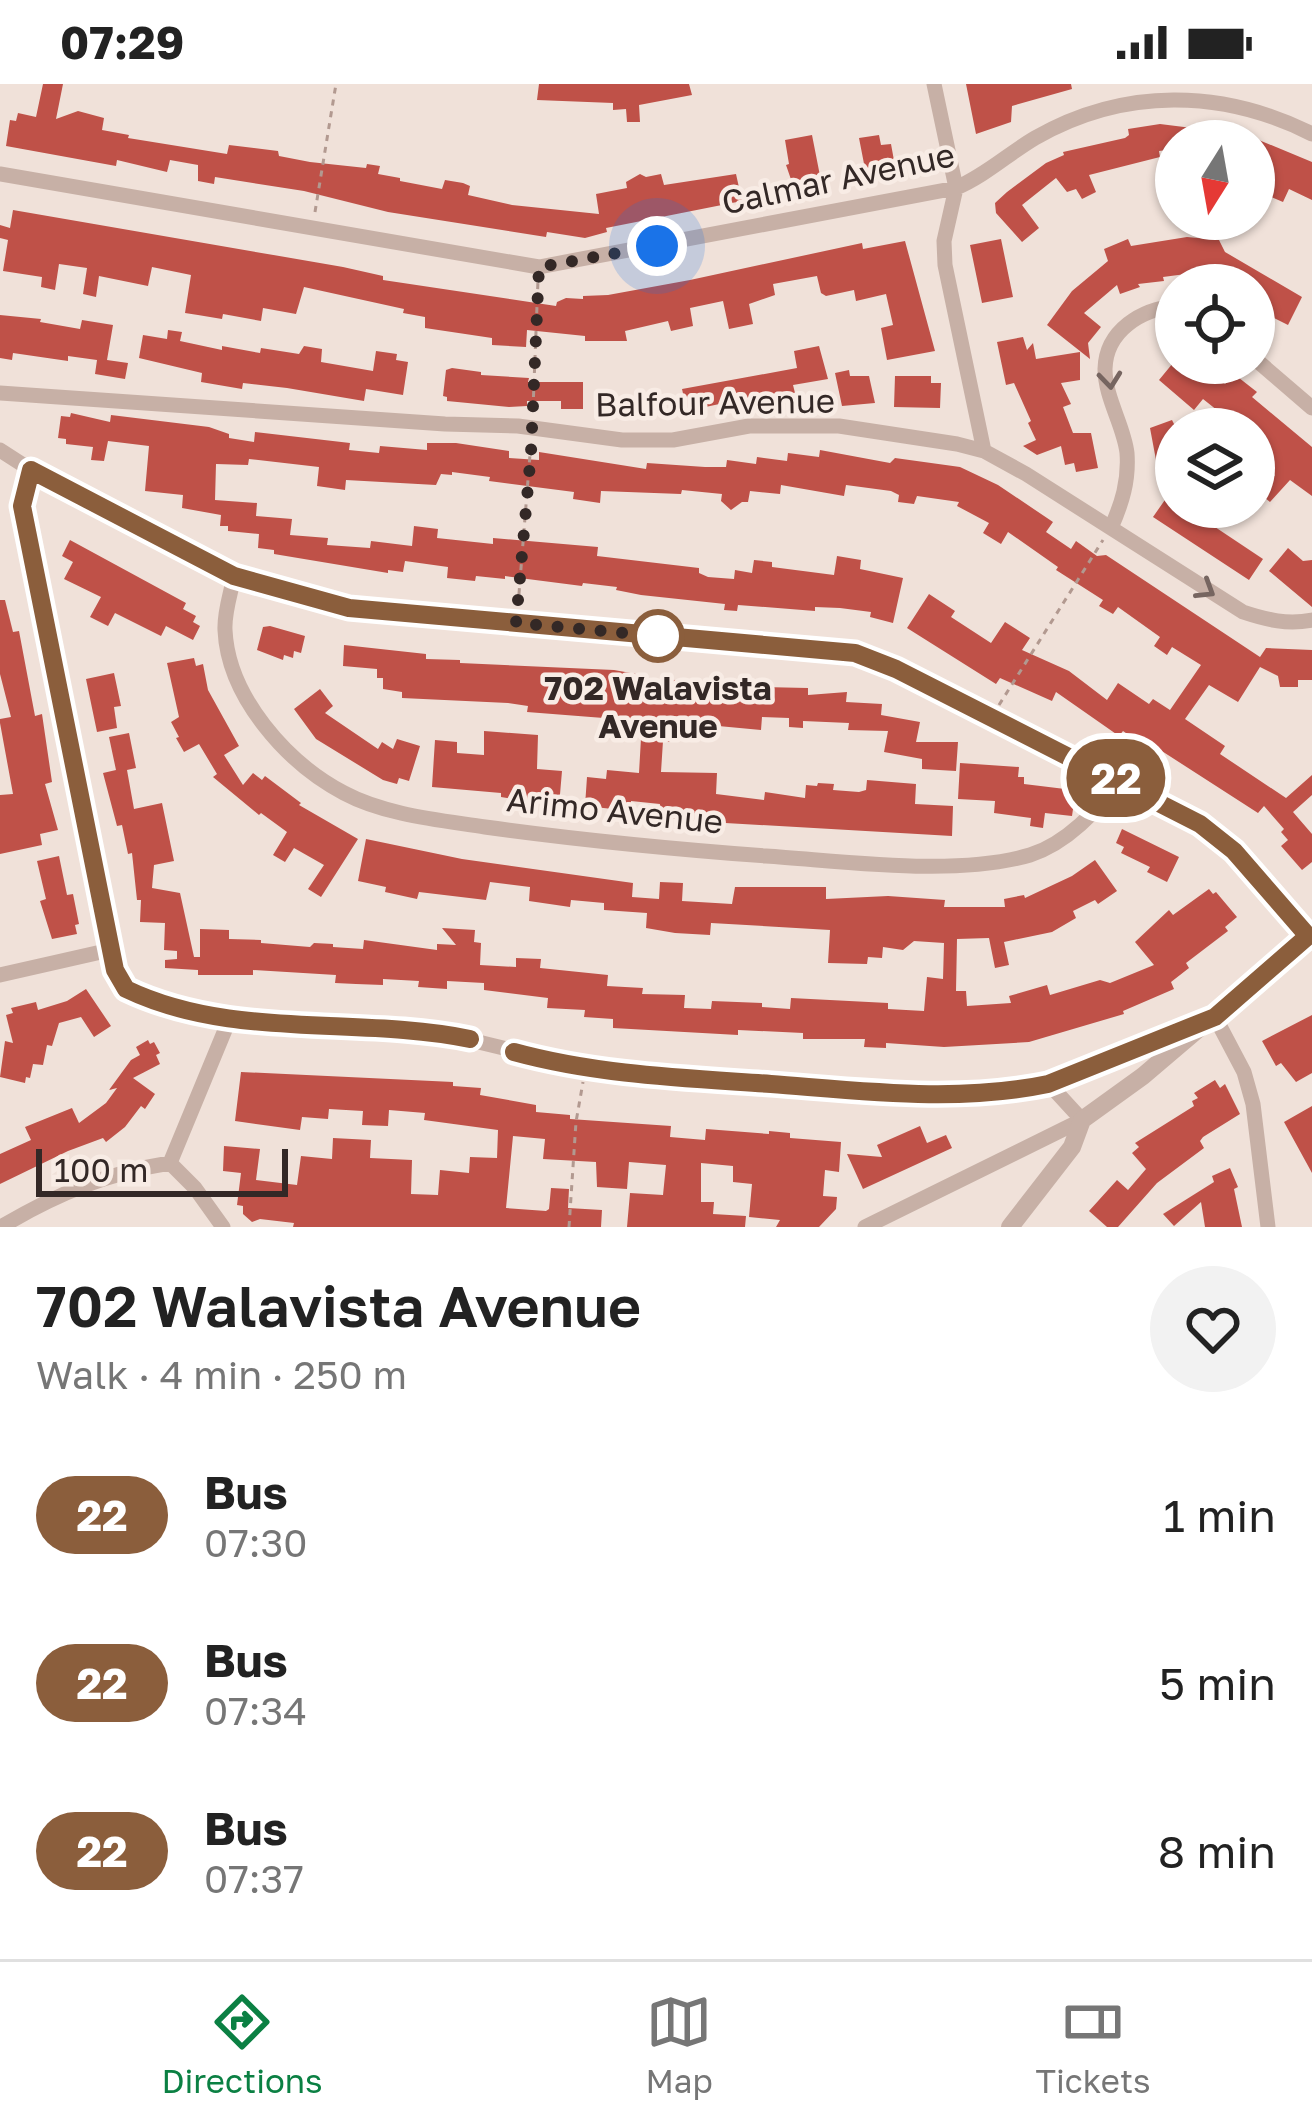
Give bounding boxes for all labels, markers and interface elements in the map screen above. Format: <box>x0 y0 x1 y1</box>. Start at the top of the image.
text: 07:29 <box>60 15 184 69</box>
north arrow <box>1155 120 1275 240</box>
map controls <box>1155 120 1275 528</box>
street label: Calmar Avenue <box>718 134 958 222</box>
your location <box>627 216 687 276</box>
button: locate <box>1155 264 1275 384</box>
one-way arrow <box>1097 371 1122 390</box>
street label: Balfour Avenue <box>595 380 835 424</box>
button: layers <box>1155 408 1275 528</box>
one-way arrow <box>1193 576 1215 598</box>
marker: 702 Walavista Avenue <box>633 611 683 661</box>
place label: 702 Walavista Avenue <box>544 668 772 745</box>
line badge: 22 <box>1062 739 1170 817</box>
text: 22 <box>1090 753 1142 803</box>
street label: Arimo Avenue <box>505 779 725 841</box>
scale bar <box>36 1143 288 1196</box>
text: 100 m <box>54 1150 148 1189</box>
button: heart <box>1150 1266 1276 1392</box>
text: 702 Walavista Avenue <box>36 1271 641 1340</box>
text: Walk · 4 min · 250 m <box>36 1351 407 1398</box>
text: Bus <box>204 1465 288 1519</box>
text: 1 min <box>1163 1488 1276 1542</box>
text: 22 <box>76 1490 128 1540</box>
text: 07:30 <box>204 1519 308 1566</box>
text: Bus <box>204 1633 288 1687</box>
text: 5 min <box>1159 1656 1276 1710</box>
text: 22 <box>76 1658 128 1708</box>
text: 07:34 <box>204 1687 307 1734</box>
text: Bus <box>204 1801 288 1855</box>
text: 8 min <box>1158 1824 1276 1878</box>
text: 22 <box>76 1826 128 1876</box>
text: 07:37 <box>204 1855 304 1902</box>
tab: Directions <box>161 1989 323 2100</box>
tab: Map <box>645 1989 713 2100</box>
tab: Tickets <box>1035 1989 1151 2100</box>

